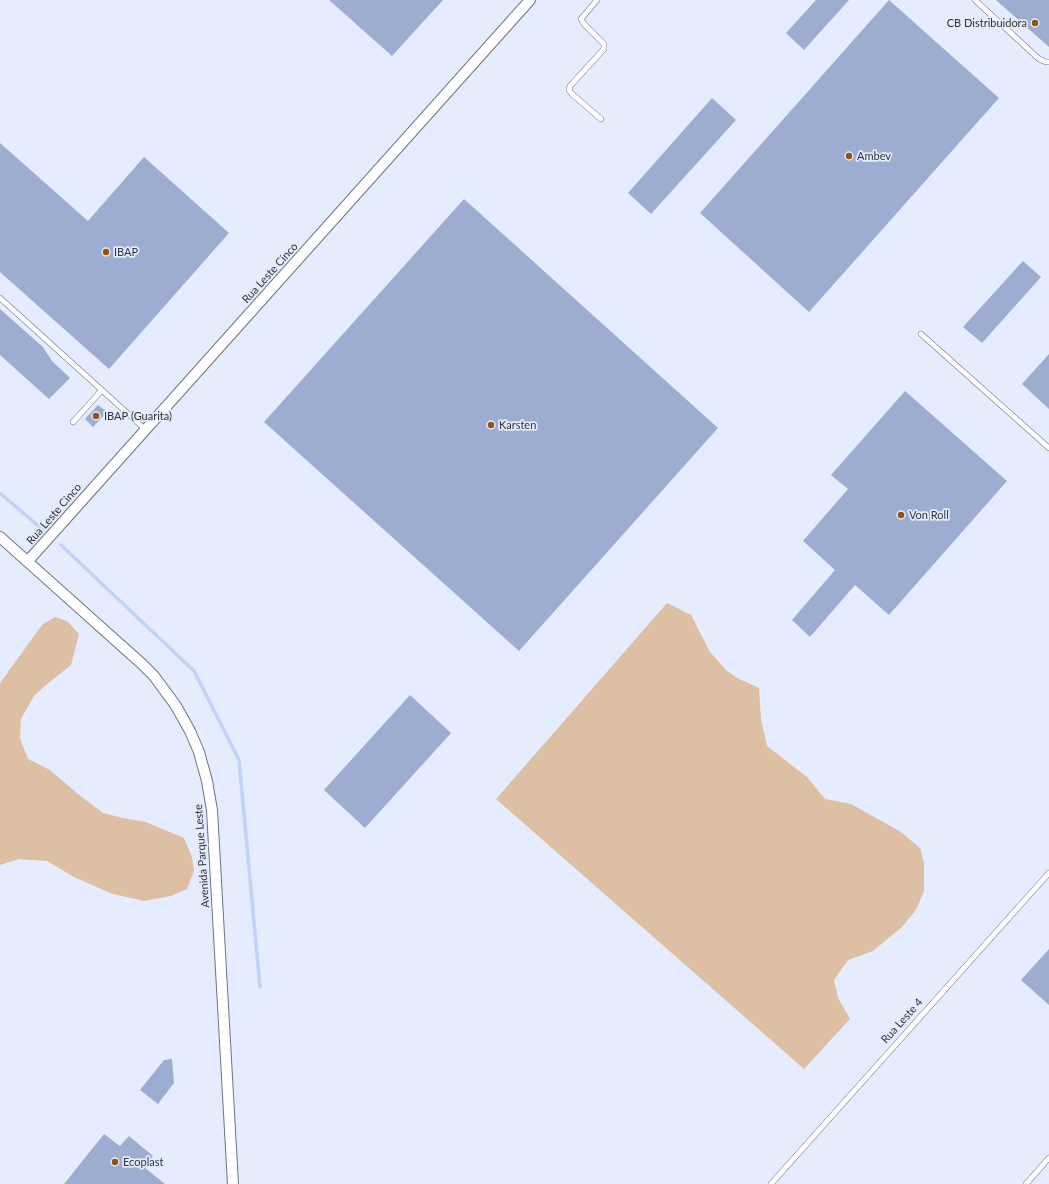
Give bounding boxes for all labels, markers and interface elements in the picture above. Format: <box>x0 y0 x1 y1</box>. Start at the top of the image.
place label: CB Distribuidora <box>947 16 1027 30</box>
marker: CB Distribuidora <box>1030 18 1040 28</box>
place label: Ambev <box>857 149 891 163</box>
marker: Ambev <box>844 151 854 161</box>
street label: Rua Leste Cinco <box>239 240 301 306</box>
place label: IBAP <box>114 245 138 259</box>
marker: IBAP <box>101 247 111 257</box>
place label: IBAP (Guarita) <box>104 409 172 423</box>
marker: IBAP (Guarita) <box>91 411 101 421</box>
place label: Karsten <box>499 418 536 432</box>
marker: Karsten <box>486 420 496 430</box>
street label: Rua Leste Cinco <box>24 481 84 547</box>
place label: Von Roll <box>909 508 949 522</box>
marker: Von Roll <box>896 510 906 520</box>
street label: Avenida Parque Leste <box>192 804 212 908</box>
street label: Rua Leste 4 <box>878 996 926 1046</box>
place label: Ecoplast <box>123 1155 163 1169</box>
marker: Ecoplast <box>110 1157 120 1167</box>

